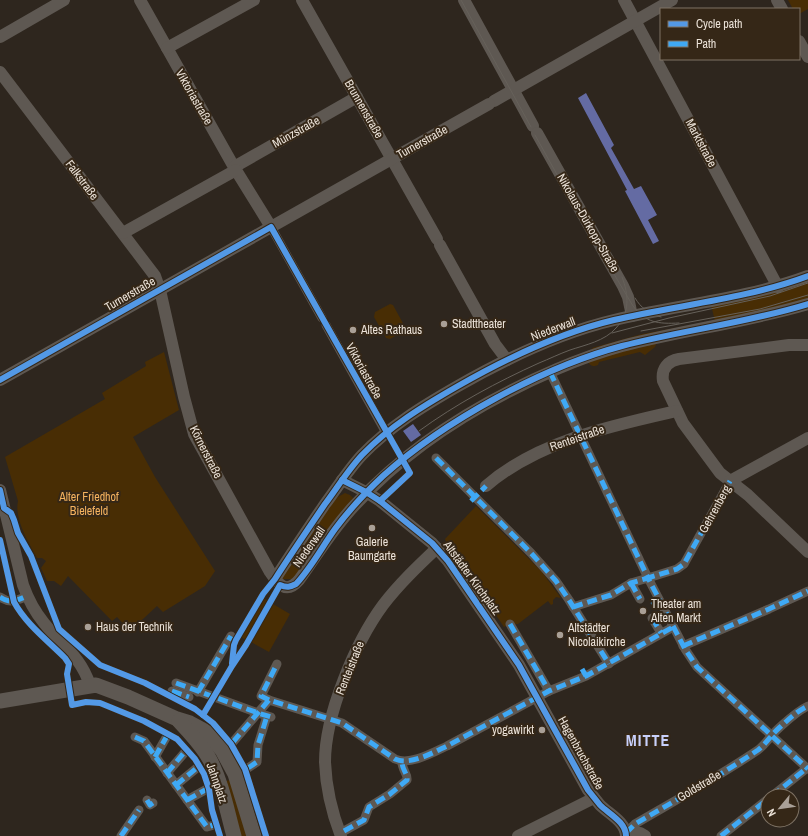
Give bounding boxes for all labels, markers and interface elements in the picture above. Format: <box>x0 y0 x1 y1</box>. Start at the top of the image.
legend <box>660 8 800 60</box>
text: Cycle path <box>696 16 743 32</box>
text: Path <box>696 36 716 52</box>
street label: Viktoriastraße <box>172 66 216 128</box>
street label: Brunnenstraße <box>341 77 387 141</box>
street label: Münzstraße <box>269 112 323 152</box>
street label: Marktstraße <box>682 116 720 170</box>
street label: Turnerstraße <box>394 121 450 163</box>
street label: Falkstraße <box>62 157 102 203</box>
street label: Nikolaus-Dürkopp-Straße <box>553 171 623 275</box>
street label: Turnerstraße <box>102 273 158 315</box>
street label: Niederwall <box>528 313 578 345</box>
place label: Stadttheater <box>452 316 506 332</box>
marker: Stadttheater <box>439 319 449 329</box>
place label: Altes Rathaus <box>360 322 422 338</box>
marker: Altes Rathaus <box>348 325 358 335</box>
street label: Viktoriastraße <box>342 340 386 402</box>
street label: Renteistraße <box>547 421 607 455</box>
street label: Körnerstraße <box>186 423 226 481</box>
street label: Gehrenberg <box>695 482 735 536</box>
park label: Alter Friedhof Bielefeld <box>58 489 119 519</box>
street label: Niederwall <box>289 523 329 571</box>
marker: Galerie Baumgarte <box>367 523 377 533</box>
place label: Galerie Baumgarte <box>348 534 396 564</box>
street label: Altstädter Kirchplatz <box>439 537 504 618</box>
place label: Theater am Alten Markt <box>650 596 701 626</box>
marker: Theater am Alten Markt <box>638 606 648 616</box>
place label: Haus der Technik <box>96 619 172 635</box>
place label: Altstädter Nicolaikirche <box>567 620 625 650</box>
marker: Haus der Technik <box>83 622 93 632</box>
marker: Altstädter Nicolaikirche <box>555 630 565 640</box>
street label: Renteistraße <box>332 639 368 697</box>
street label: Hagenbruchstraße <box>554 713 608 793</box>
place label: yogawirkt <box>492 722 534 738</box>
marker: yogawirkt <box>537 725 547 735</box>
district label: MITTE <box>626 729 670 751</box>
street label: Jahnplatz <box>203 760 231 806</box>
street label: Goldstraße <box>674 767 724 805</box>
north arrow <box>760 788 800 828</box>
text: N <box>764 807 779 819</box>

